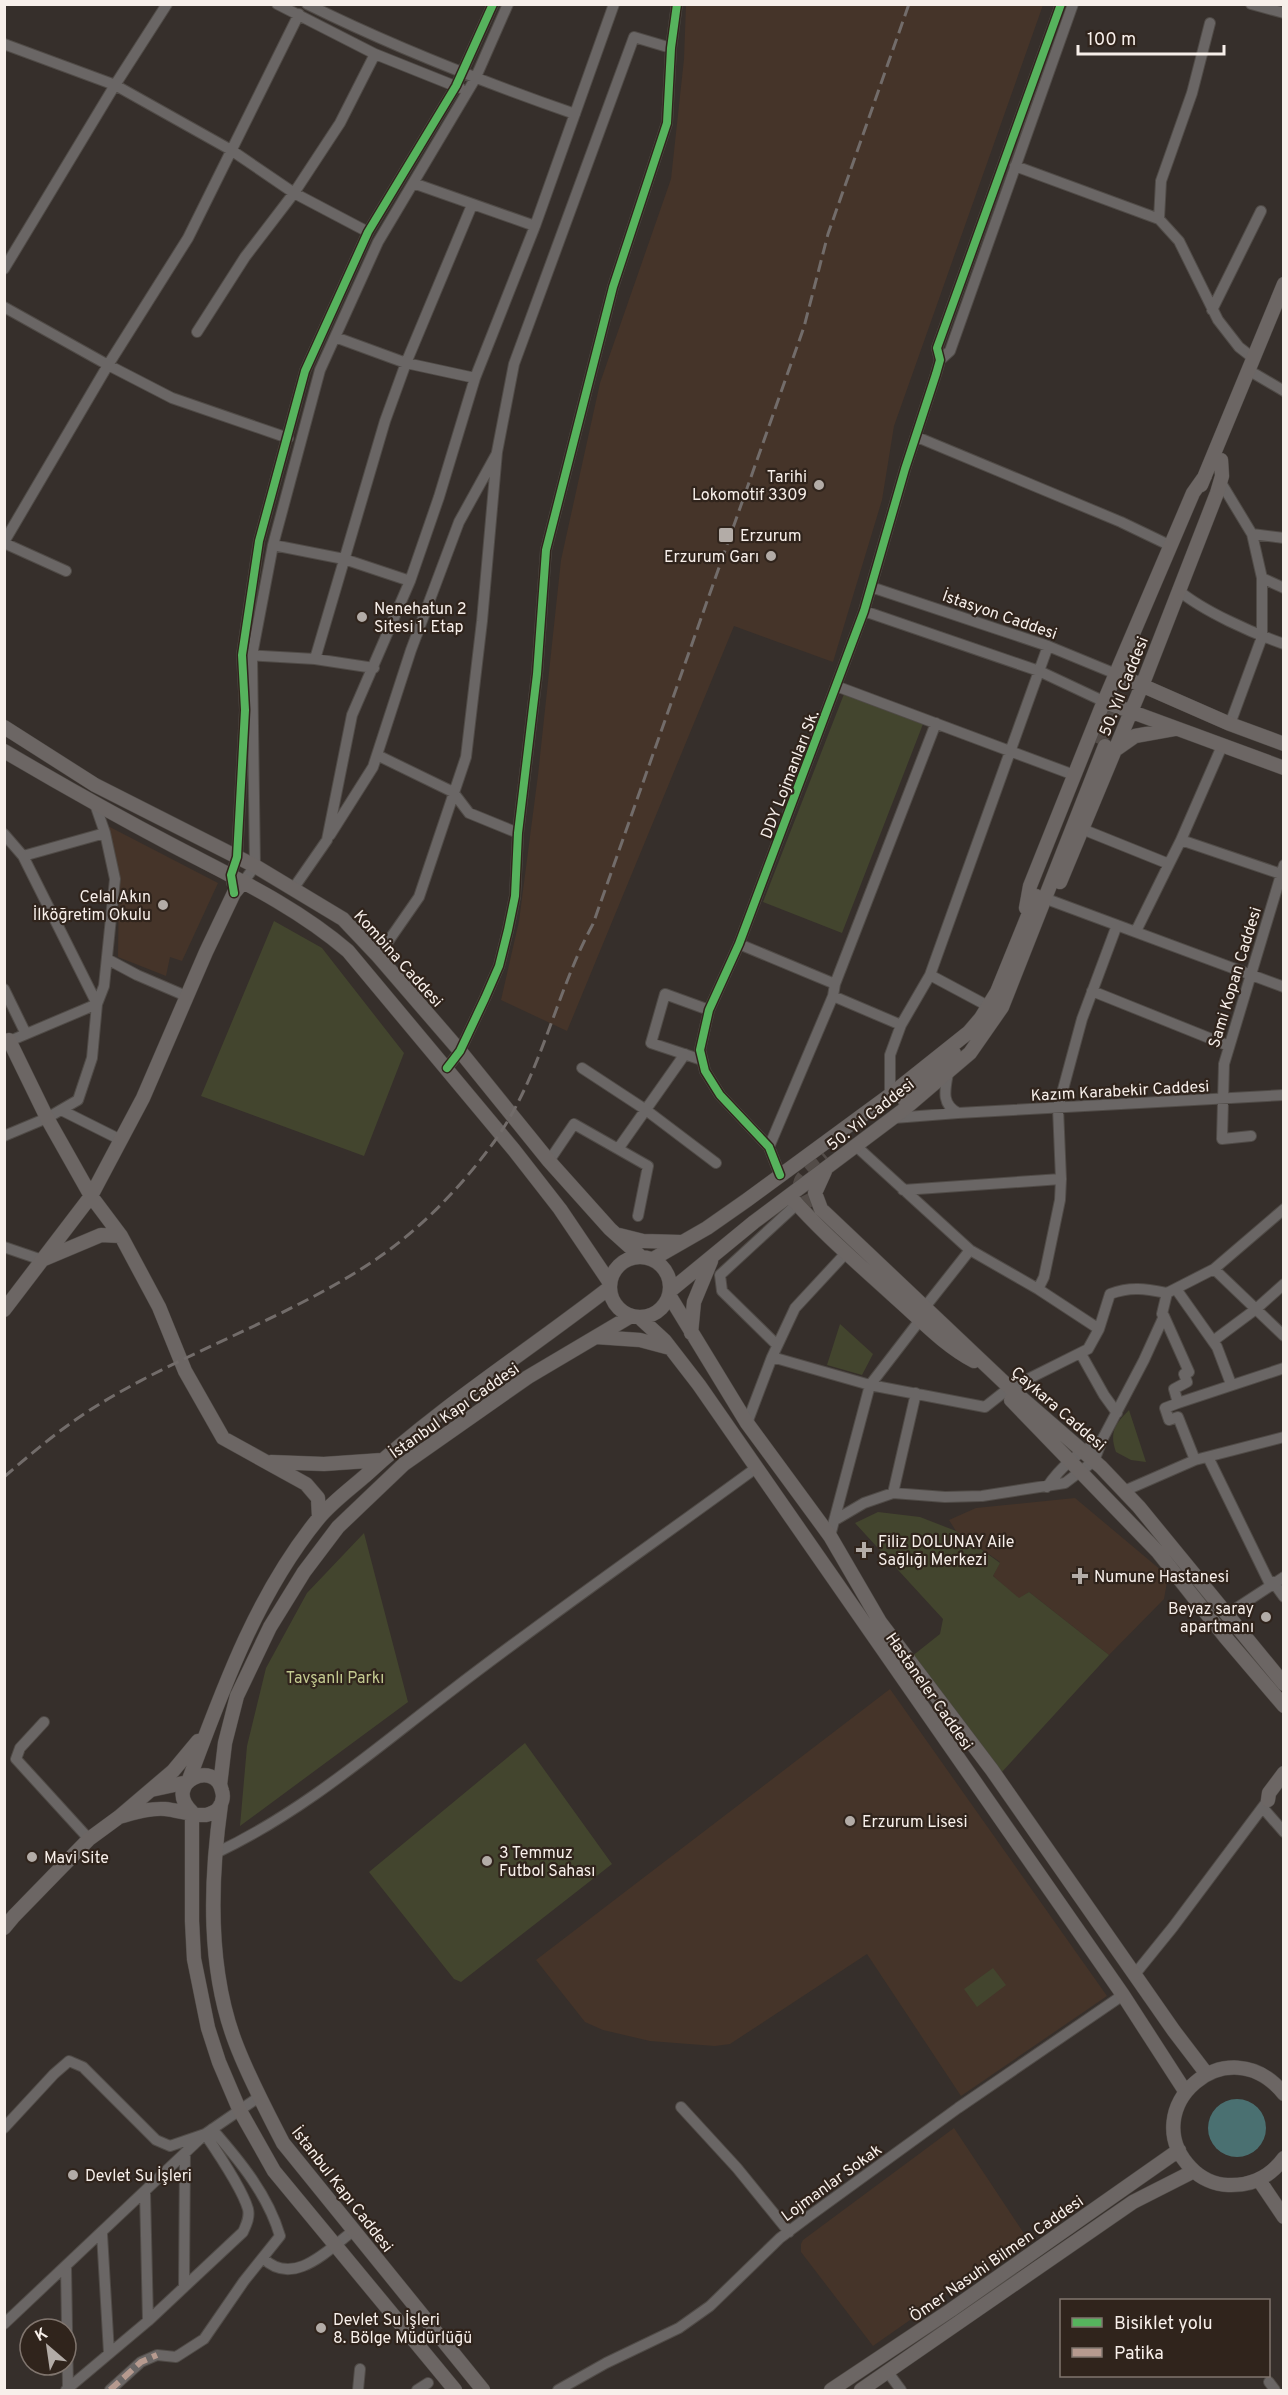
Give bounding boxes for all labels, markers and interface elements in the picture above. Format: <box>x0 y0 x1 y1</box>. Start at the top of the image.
scale bar <box>1078 18 1224 56</box>
text: 100 m <box>1087 29 1136 52</box>
place label: Tarihi Lokomotif 3309 <box>692 468 807 506</box>
marker: Tarihi Lokomotif 3309 <box>812 478 826 492</box>
marker: Erzurum <box>717 526 735 544</box>
place label: Erzurum <box>740 527 802 547</box>
place label: Erzurum Garı <box>664 548 759 568</box>
marker: Erzurum Garı <box>764 549 778 563</box>
street label: İstasyon Caddesi <box>939 586 1060 645</box>
place label: Nenehatun 2 Sitesi 1. Etap <box>374 600 467 638</box>
marker: Nenehatun 2 Sitesi 1. Etap <box>355 610 369 624</box>
street label: 50. Yıl Caddesi <box>1096 634 1154 739</box>
street label: DDY Lojmanları Sk. <box>757 708 825 842</box>
place label: Celal Akın İlköğretim Okulu <box>33 888 151 926</box>
marker: Celal Akın İlköğretim Okulu <box>156 898 170 912</box>
street label: Sami Kopan Caddesi <box>1205 905 1267 1050</box>
street label: Kombina Caddesi <box>349 907 446 1012</box>
street label: 50. Yıl Caddesi <box>823 1075 919 1156</box>
street label: Kazım Karabekir Caddesi <box>1030 1077 1210 1107</box>
street label: İstanbul Kapı Caddesi <box>386 1359 524 1464</box>
street label: Çaykara Caddesi <box>1006 1363 1109 1456</box>
place label: Filiz DOLUNAY Aile Sağlığı Merkezi <box>878 1533 1014 1571</box>
marker: Filiz DOLUNAY Aile Sağlığı Merkezi <box>855 1541 873 1559</box>
marker: Numune Hastanesi <box>1071 1567 1089 1585</box>
place label: Numune Hastanesi <box>1094 1568 1229 1588</box>
place label: Beyaz saray apartmanı <box>1168 1600 1254 1638</box>
marker: Beyaz saray apartmanı <box>1259 1610 1273 1624</box>
street label: Hastaneler Caddesi <box>880 1630 976 1755</box>
park label: Tavşanlı Parkı <box>286 1669 384 1689</box>
place label: Erzurum Lisesi <box>862 1813 968 1833</box>
marker: Erzurum Lisesi <box>843 1814 857 1828</box>
place label: 3 Temmuz Futbol Sahası <box>499 1844 595 1882</box>
place label: Mavi Site <box>44 1849 109 1869</box>
marker: Mavi Site <box>25 1850 39 1864</box>
marker: 3 Temmuz Futbol Sahası <box>480 1854 494 1868</box>
street label: İstanbul Kapı Caddesi <box>286 2123 397 2257</box>
street label: Lojmanlar Sokak <box>778 2140 886 2227</box>
place label: Devlet Su İşleri <box>85 2166 192 2187</box>
marker: Devlet Su İşleri <box>66 2168 80 2182</box>
street label: Ömer Nasuhi Bilmen Caddesi <box>905 2190 1088 2327</box>
legend <box>1060 2299 1270 2377</box>
place label: Devlet Su İşleri 8. Bölge Müdürlüğü <box>333 2310 472 2349</box>
text: Bisiklet yolu <box>1114 2313 1213 2336</box>
north arrow <box>18 2317 78 2377</box>
marker: Devlet Su İşleri 8. Bölge Müdürlüğü <box>314 2321 328 2335</box>
text: K <box>32 2324 51 2347</box>
text: Patika <box>1114 2343 1164 2366</box>

